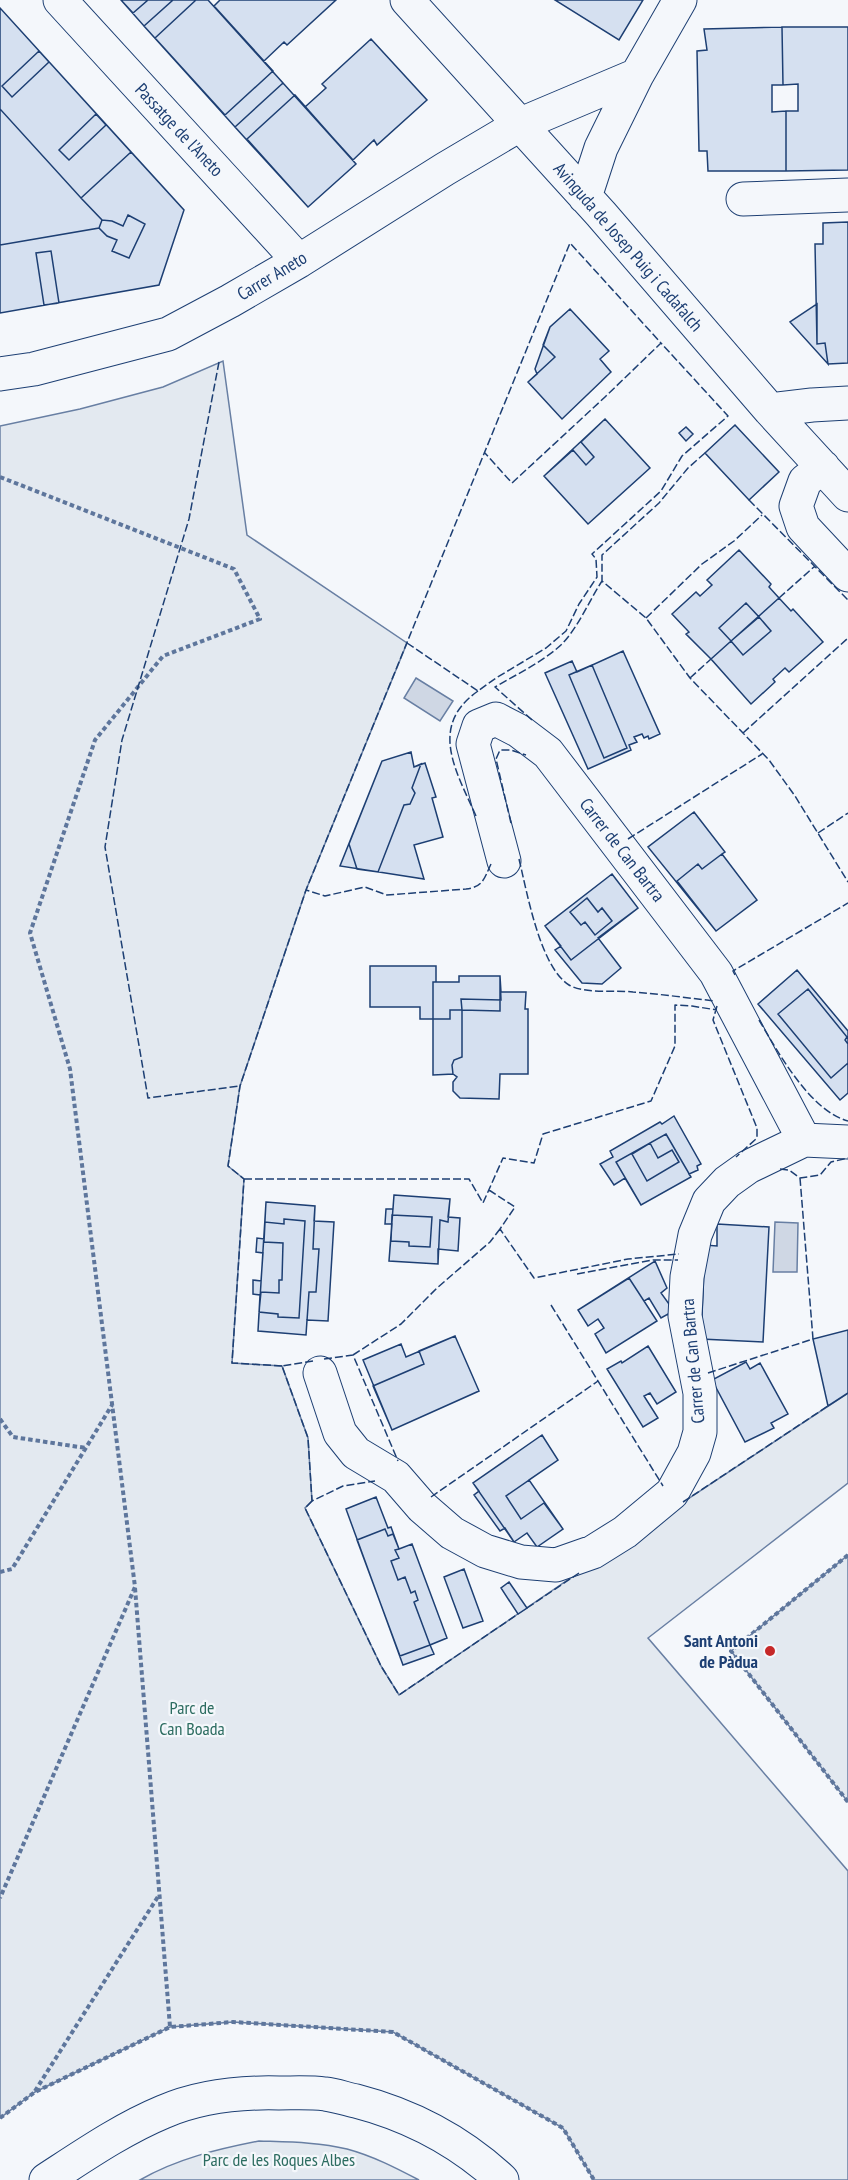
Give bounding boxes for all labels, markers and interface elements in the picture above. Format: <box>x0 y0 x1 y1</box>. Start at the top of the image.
street label: Passatge de l'Aneto <box>130 78 229 181</box>
street label: Avinguda de Josep Puig i Cadafalch <box>549 157 708 336</box>
street label: Carrer Aneto <box>233 246 311 305</box>
street label: Carrer de Can Bartra <box>575 793 670 906</box>
street label: Carrer de Can Bartra <box>676 1298 709 1424</box>
place label: Sant Antoni de Pàdua <box>684 1629 758 1673</box>
marker: Sant Antoni de Pàdua <box>763 1644 777 1658</box>
park label: Parc de Can Boada <box>159 1696 225 1740</box>
park label: Parc de les Roques Albes <box>203 2148 355 2171</box>

